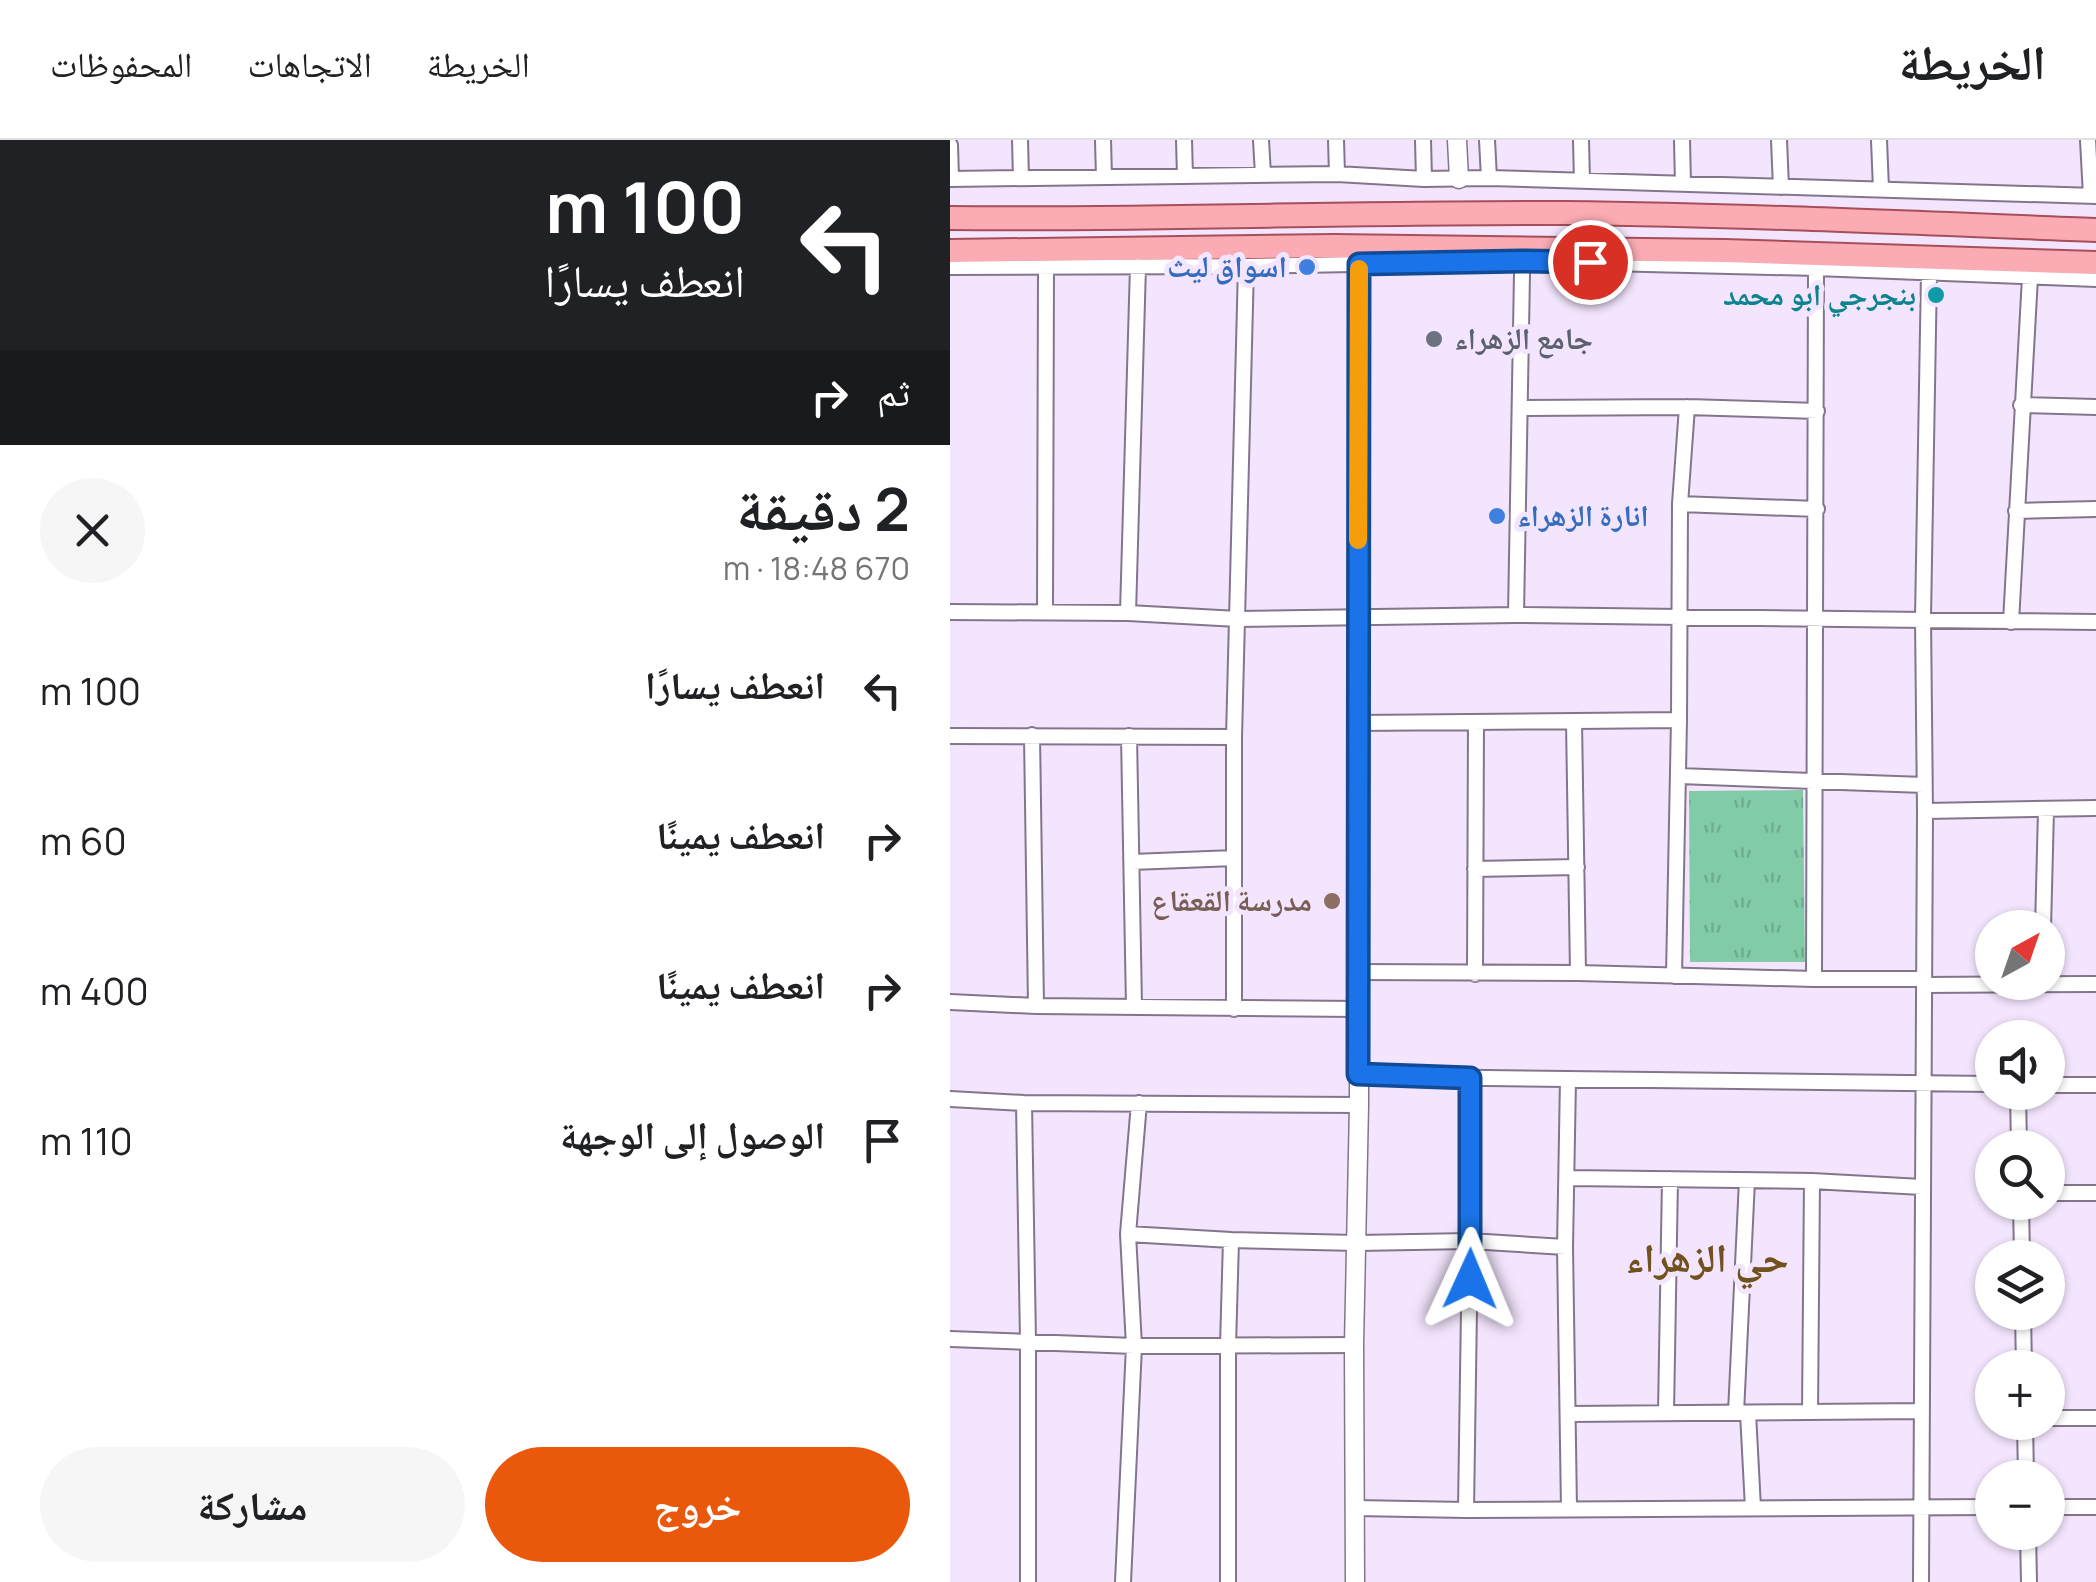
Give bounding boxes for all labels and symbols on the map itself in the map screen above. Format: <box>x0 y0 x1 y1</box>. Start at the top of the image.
pin <box>1548 220 1633 305</box>
place label: اسواق ليث <box>1167 245 1287 286</box>
marker: اسواق ليث <box>1296 256 1318 278</box>
place label: بنجرجي ابو محمد <box>1723 273 1916 318</box>
marker: بنجرجي ابو محمد <box>1925 284 1947 306</box>
place label: جامع الزهراء <box>1454 317 1593 359</box>
marker: جامع الزهراء <box>1423 328 1445 350</box>
place label: انارة الزهراء <box>1517 494 1649 535</box>
marker: انارة الزهراء <box>1486 505 1508 527</box>
place label: مدرسة القعقاع <box>1151 879 1312 920</box>
marker: مدرسة القعقاع <box>1321 890 1343 912</box>
north arrow <box>1975 910 2065 1000</box>
position arrow <box>1418 1227 1522 1331</box>
district label: حي الزهراء <box>1625 1229 1789 1290</box>

